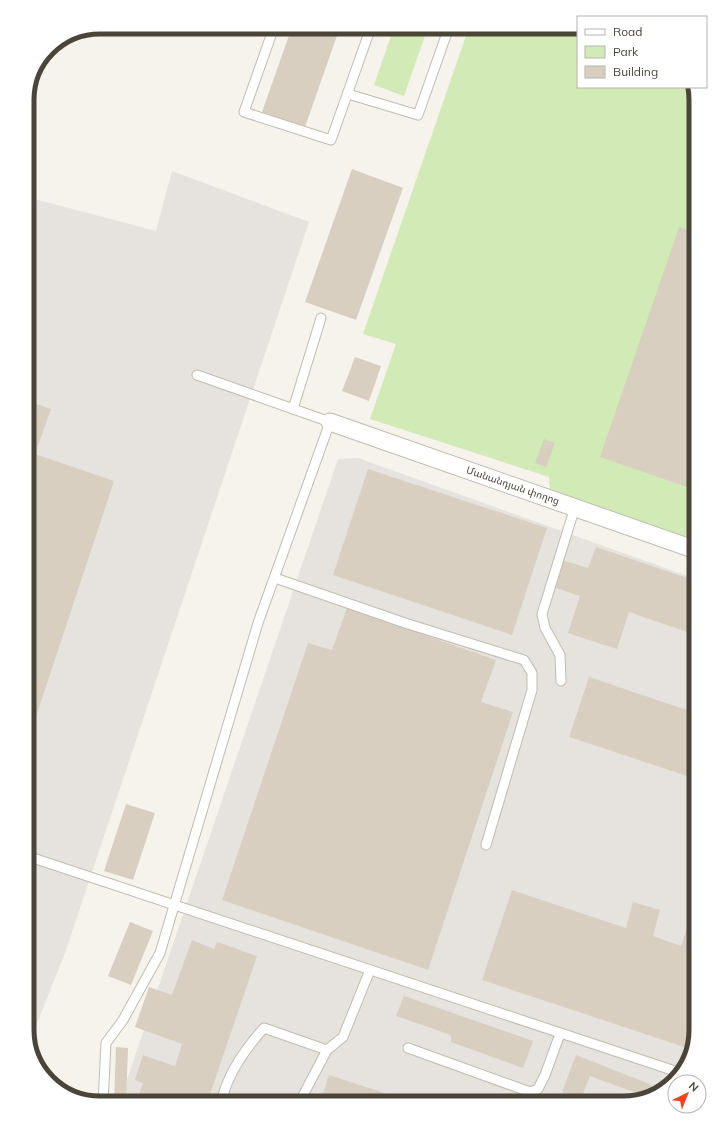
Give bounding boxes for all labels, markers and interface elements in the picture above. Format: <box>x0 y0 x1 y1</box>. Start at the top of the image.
legend <box>577 16 707 88</box>
text: Road <box>613 24 642 39</box>
text: Park <box>613 44 639 59</box>
text: Building <box>613 64 658 79</box>
street label: Մանանդյան փողոց <box>464 463 561 508</box>
north arrow <box>667 1074 707 1114</box>
text: N <box>686 1079 702 1095</box>

